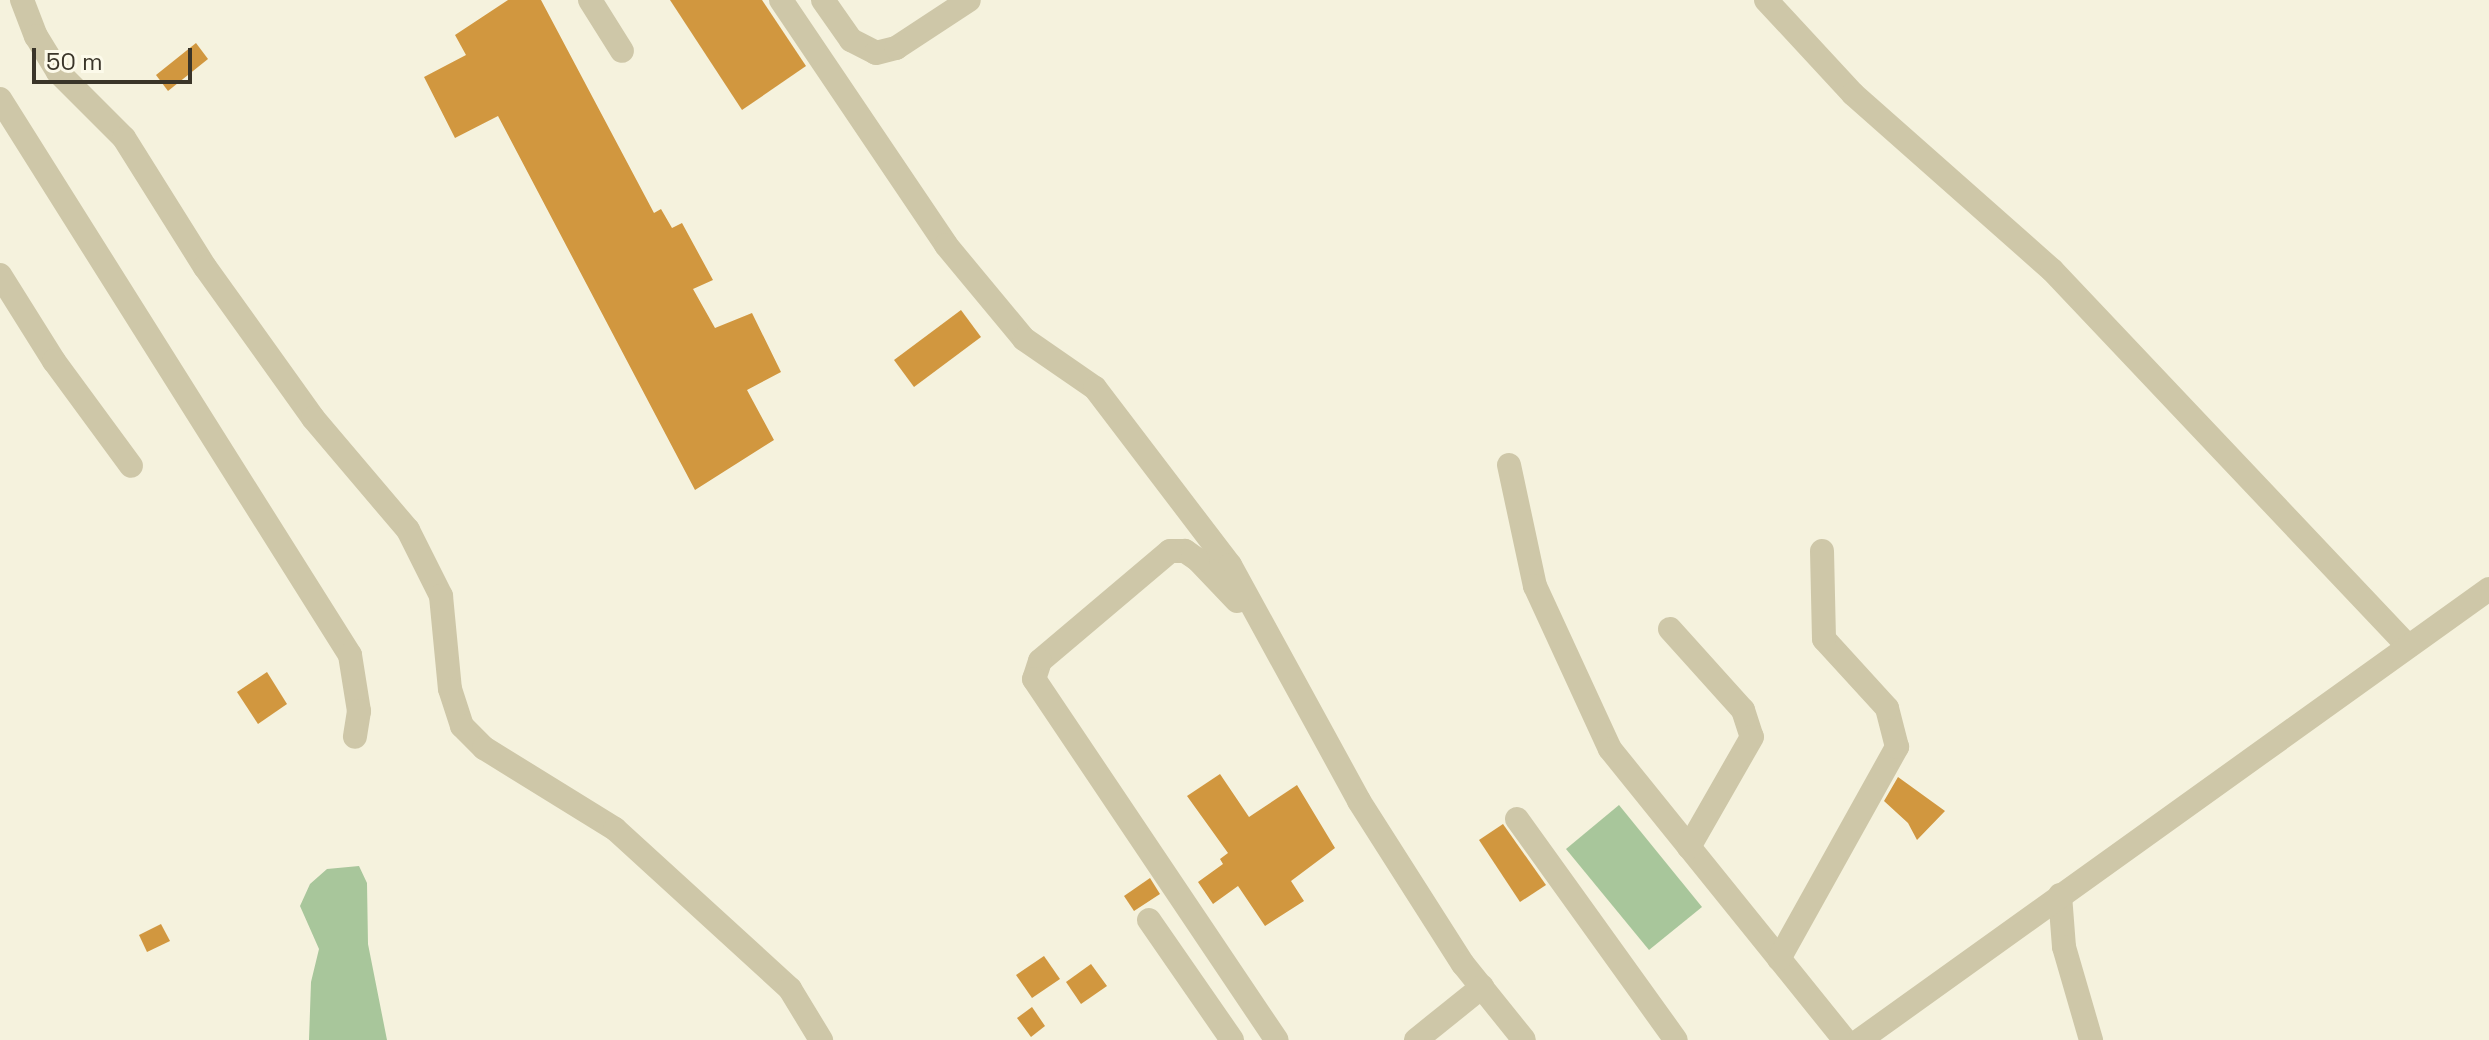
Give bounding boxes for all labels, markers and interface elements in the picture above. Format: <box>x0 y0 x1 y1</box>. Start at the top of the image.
scale bar <box>36 32 196 82</box>
text: 50 m <box>46 46 103 77</box>

